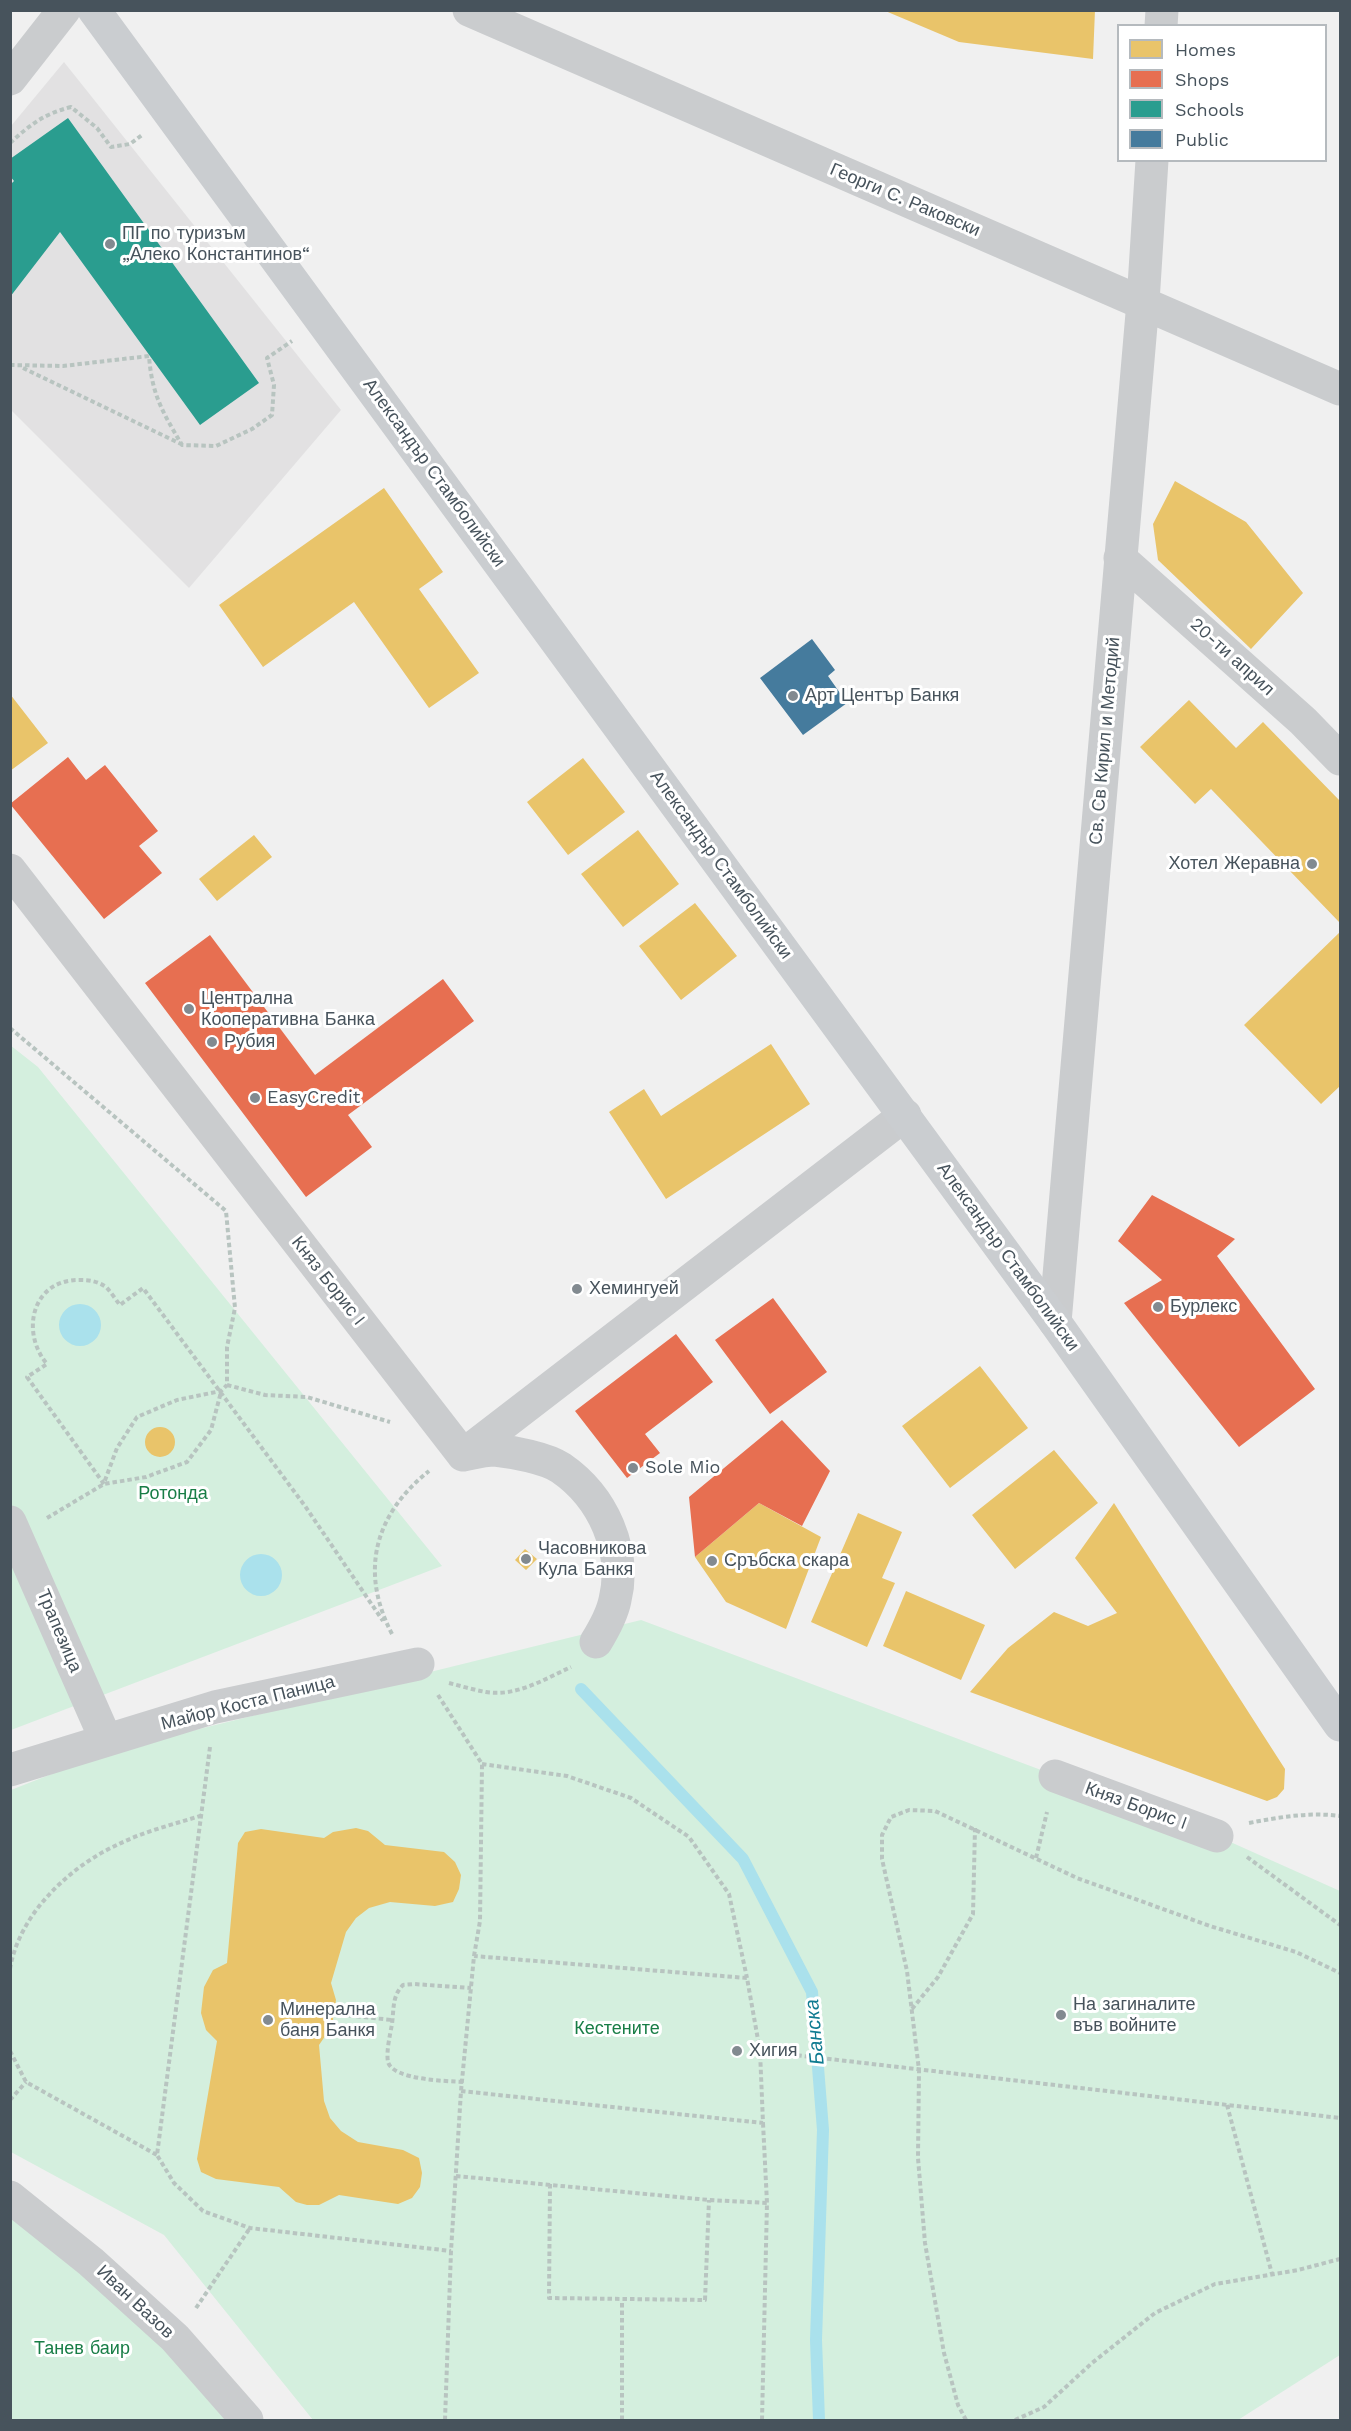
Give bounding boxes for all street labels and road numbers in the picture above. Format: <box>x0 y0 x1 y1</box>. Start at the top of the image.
street label: Георги С. Раковски <box>827 159 983 241</box>
street label: Александър Стамболийски <box>358 375 510 571</box>
street label: 20-ти април <box>1186 614 1278 700</box>
street label: Св. Св Кирил и Методий <box>1085 636 1125 846</box>
street label: Александър Стамболийски <box>645 767 797 963</box>
street label: Александър Стамболийски <box>932 1159 1084 1355</box>
street label: Княз Борис I <box>287 1232 369 1330</box>
street label: Трапезица <box>32 1586 86 1676</box>
street label: Майор Коста Паница <box>159 1671 337 1735</box>
street label: Княз Борис I <box>1082 1778 1190 1834</box>
street label: Иван Вазов <box>92 2261 178 2343</box>

